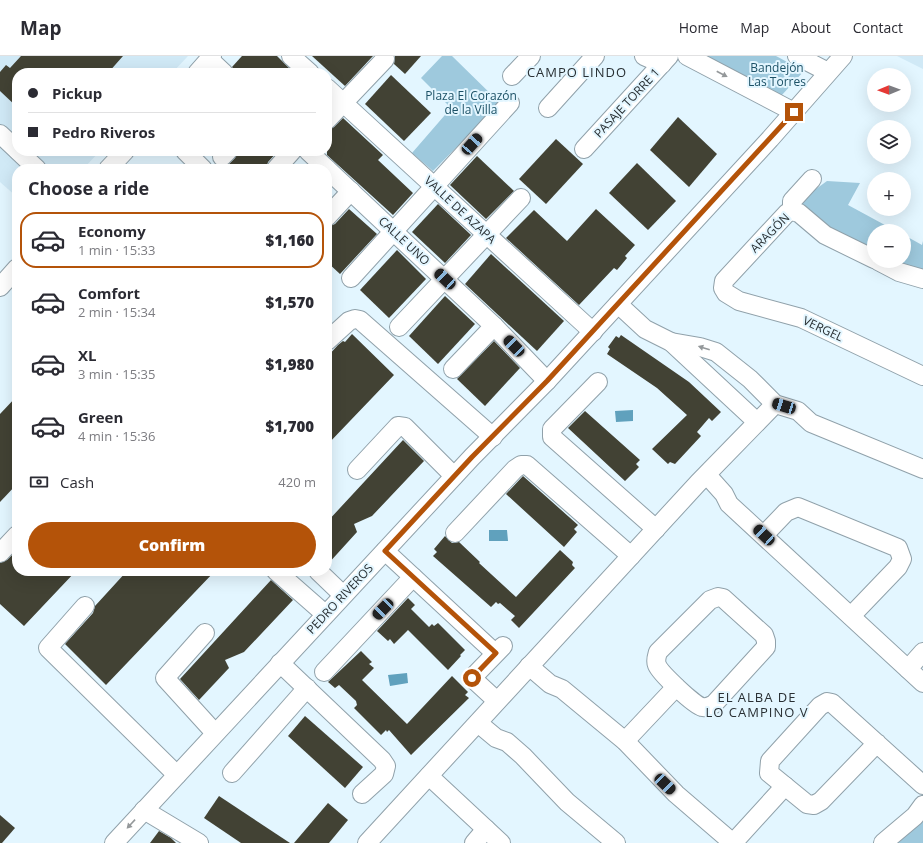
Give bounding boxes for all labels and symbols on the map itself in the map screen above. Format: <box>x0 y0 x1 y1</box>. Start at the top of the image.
park label: Bandejón Las Torres <box>748 59 806 90</box>
district label: CAMPO LINDO <box>527 63 627 81</box>
street label: PASAJE TORRE 1 <box>590 64 663 141</box>
north arrow <box>867 68 911 112</box>
one-way arrow <box>716 71 728 77</box>
park label: Plaza El Corazón de la Villa <box>425 87 517 118</box>
route end <box>785 103 803 121</box>
car <box>460 131 484 157</box>
street label: VALLE DE AZAPA <box>421 172 500 248</box>
street label: ARAGÓN <box>746 209 793 256</box>
street label: CALLE UNO <box>375 212 434 269</box>
car <box>432 266 458 292</box>
street label: VERGEL <box>800 312 846 345</box>
car <box>501 333 527 359</box>
one-way arrow <box>698 345 710 351</box>
car <box>771 397 797 415</box>
car <box>751 522 777 548</box>
street label: PEDRO RIVEROS <box>303 560 377 637</box>
car <box>370 596 396 622</box>
route start <box>463 669 481 687</box>
district label: EL ALBA DE LO CAMPINO V <box>706 688 808 721</box>
car <box>652 771 678 797</box>
one-way arrow <box>127 819 136 829</box>

